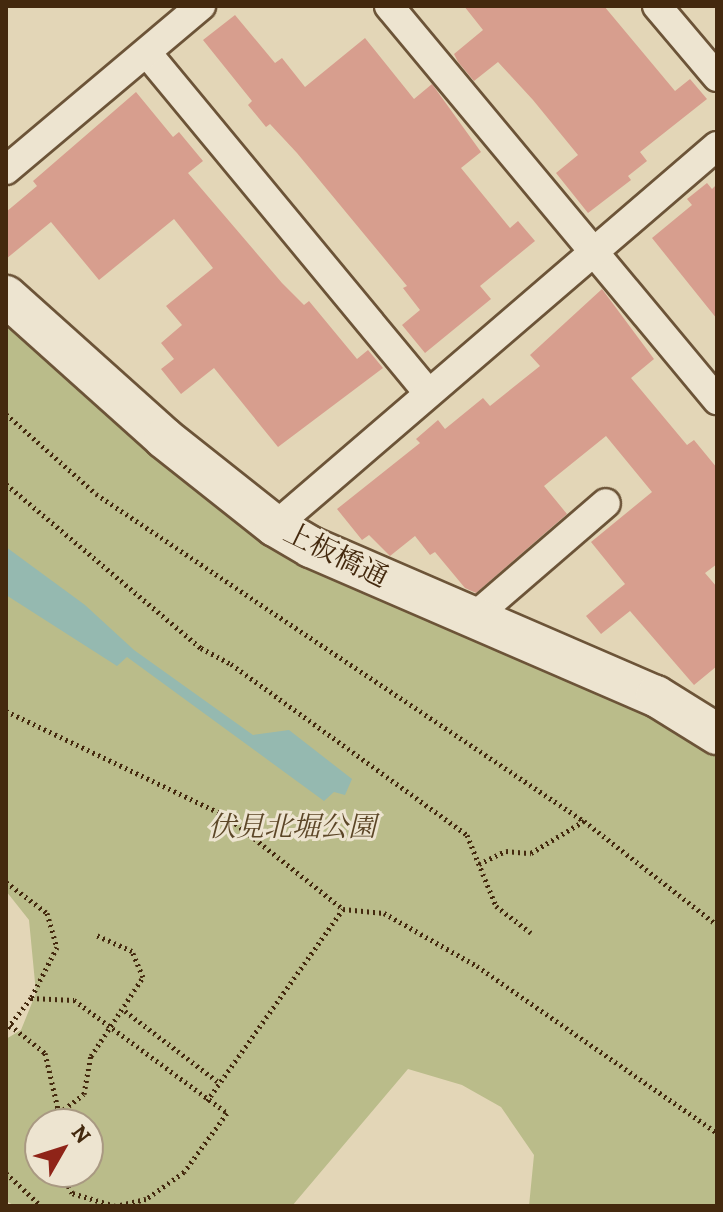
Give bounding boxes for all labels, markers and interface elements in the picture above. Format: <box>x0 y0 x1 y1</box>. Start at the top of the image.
street label: 上板橋通 <box>278 515 394 595</box>
park label: 伏見北堀公園 <box>208 810 376 844</box>
north arrow <box>24 1108 104 1188</box>
text: N <box>64 1118 98 1150</box>

